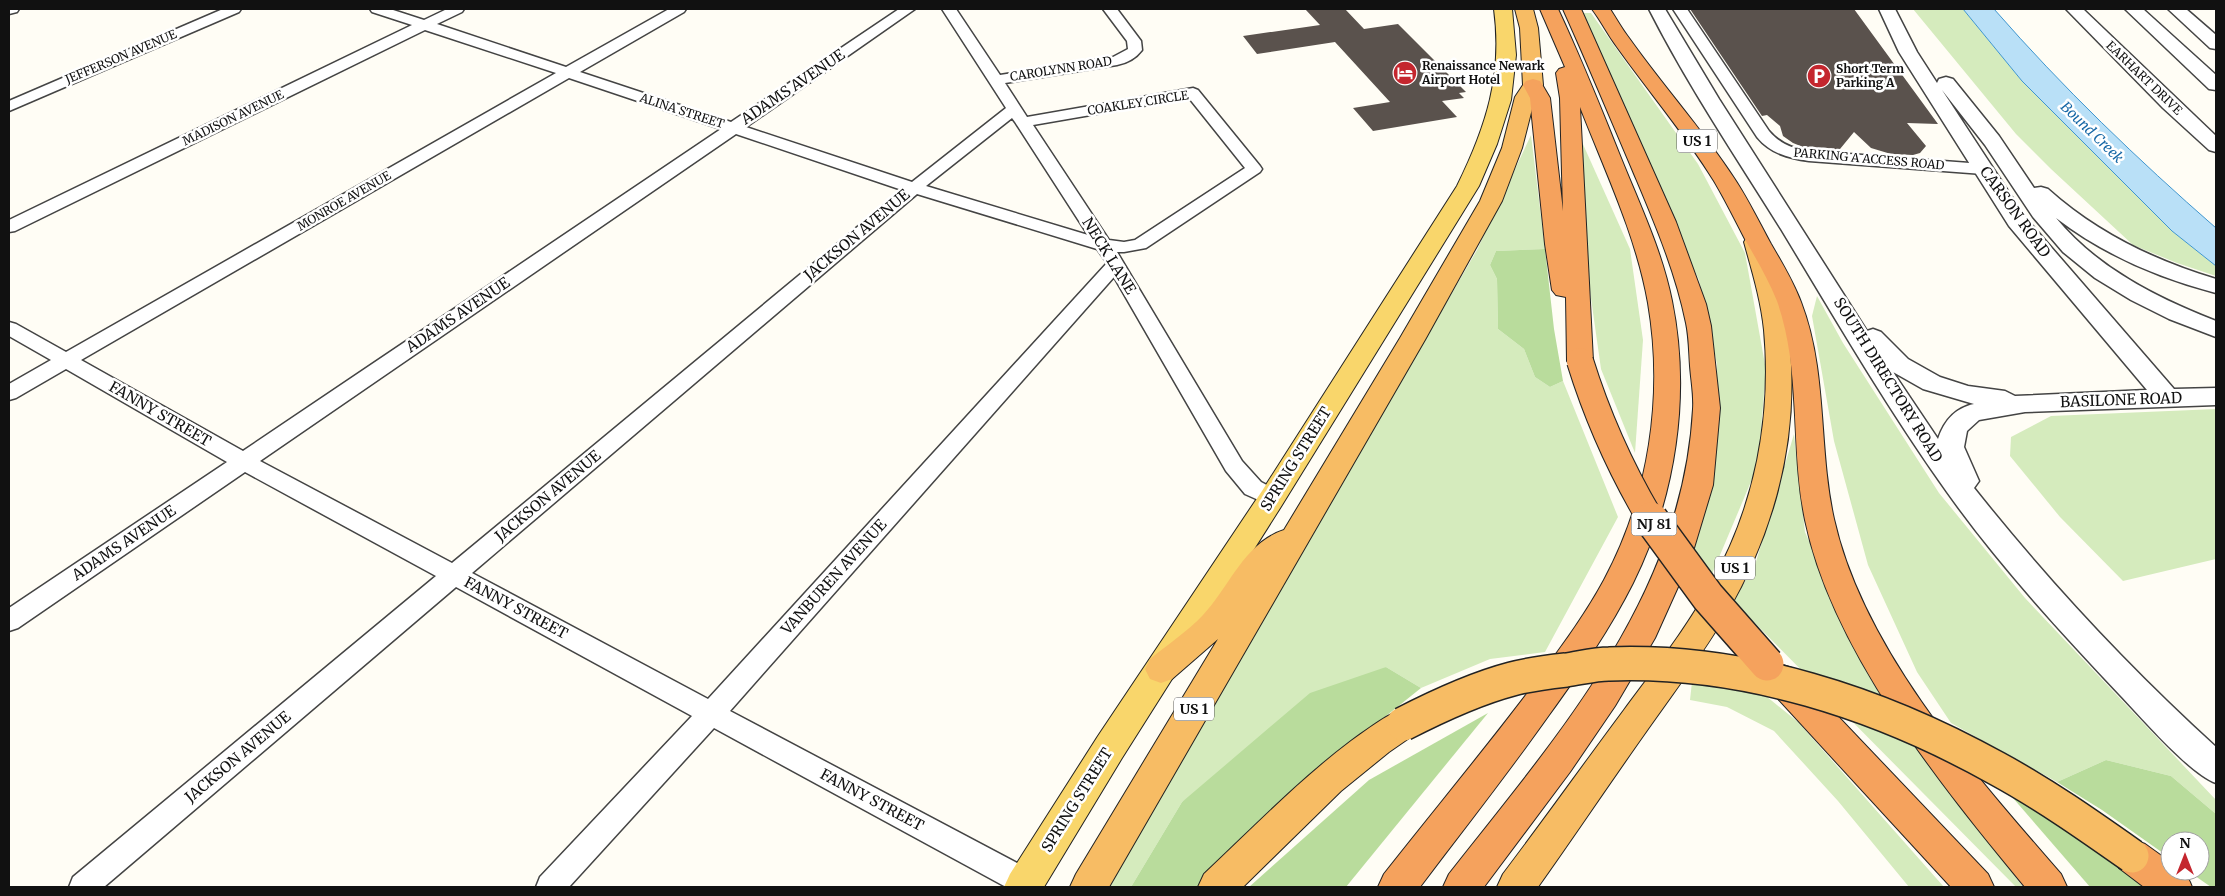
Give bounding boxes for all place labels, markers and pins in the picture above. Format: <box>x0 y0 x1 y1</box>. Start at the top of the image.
place label: Renaissance Newark Airport Hotel <box>1421 58 1545 87</box>
hotel icon: Renaissance Newark Airport Hotel <box>1392 60 1418 86</box>
place label: Short Term Parking A <box>1836 61 1904 90</box>
parking icon: Short Term Parking A <box>1806 63 1832 89</box>

